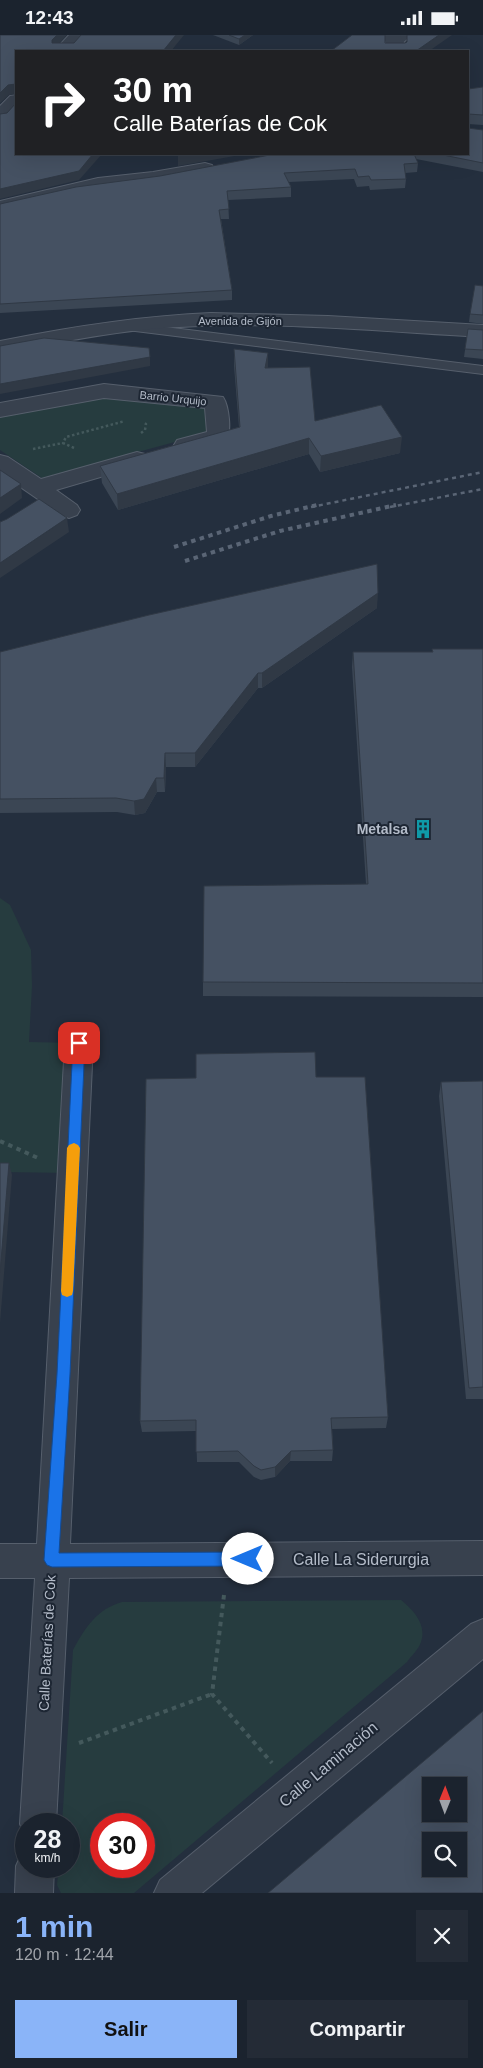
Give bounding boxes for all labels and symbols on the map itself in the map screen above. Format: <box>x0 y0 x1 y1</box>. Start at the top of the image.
street label: Avenida de Gijón <box>198 315 282 327</box>
street label: Barrio Urquijo <box>139 389 207 407</box>
building icon: Metalsa <box>412 818 434 840</box>
place label: Metalsa <box>357 821 408 837</box>
pin <box>58 1022 100 1064</box>
position arrow <box>221 1532 273 1584</box>
street label: Calle La Siderurgia <box>293 1551 429 1568</box>
street label: Calle Baterías de Cok <box>35 1574 59 1711</box>
street label: Calle Laminación <box>276 1718 381 1810</box>
north arrow <box>422 1777 468 1823</box>
speed limit sign: 30 <box>90 1813 155 1878</box>

